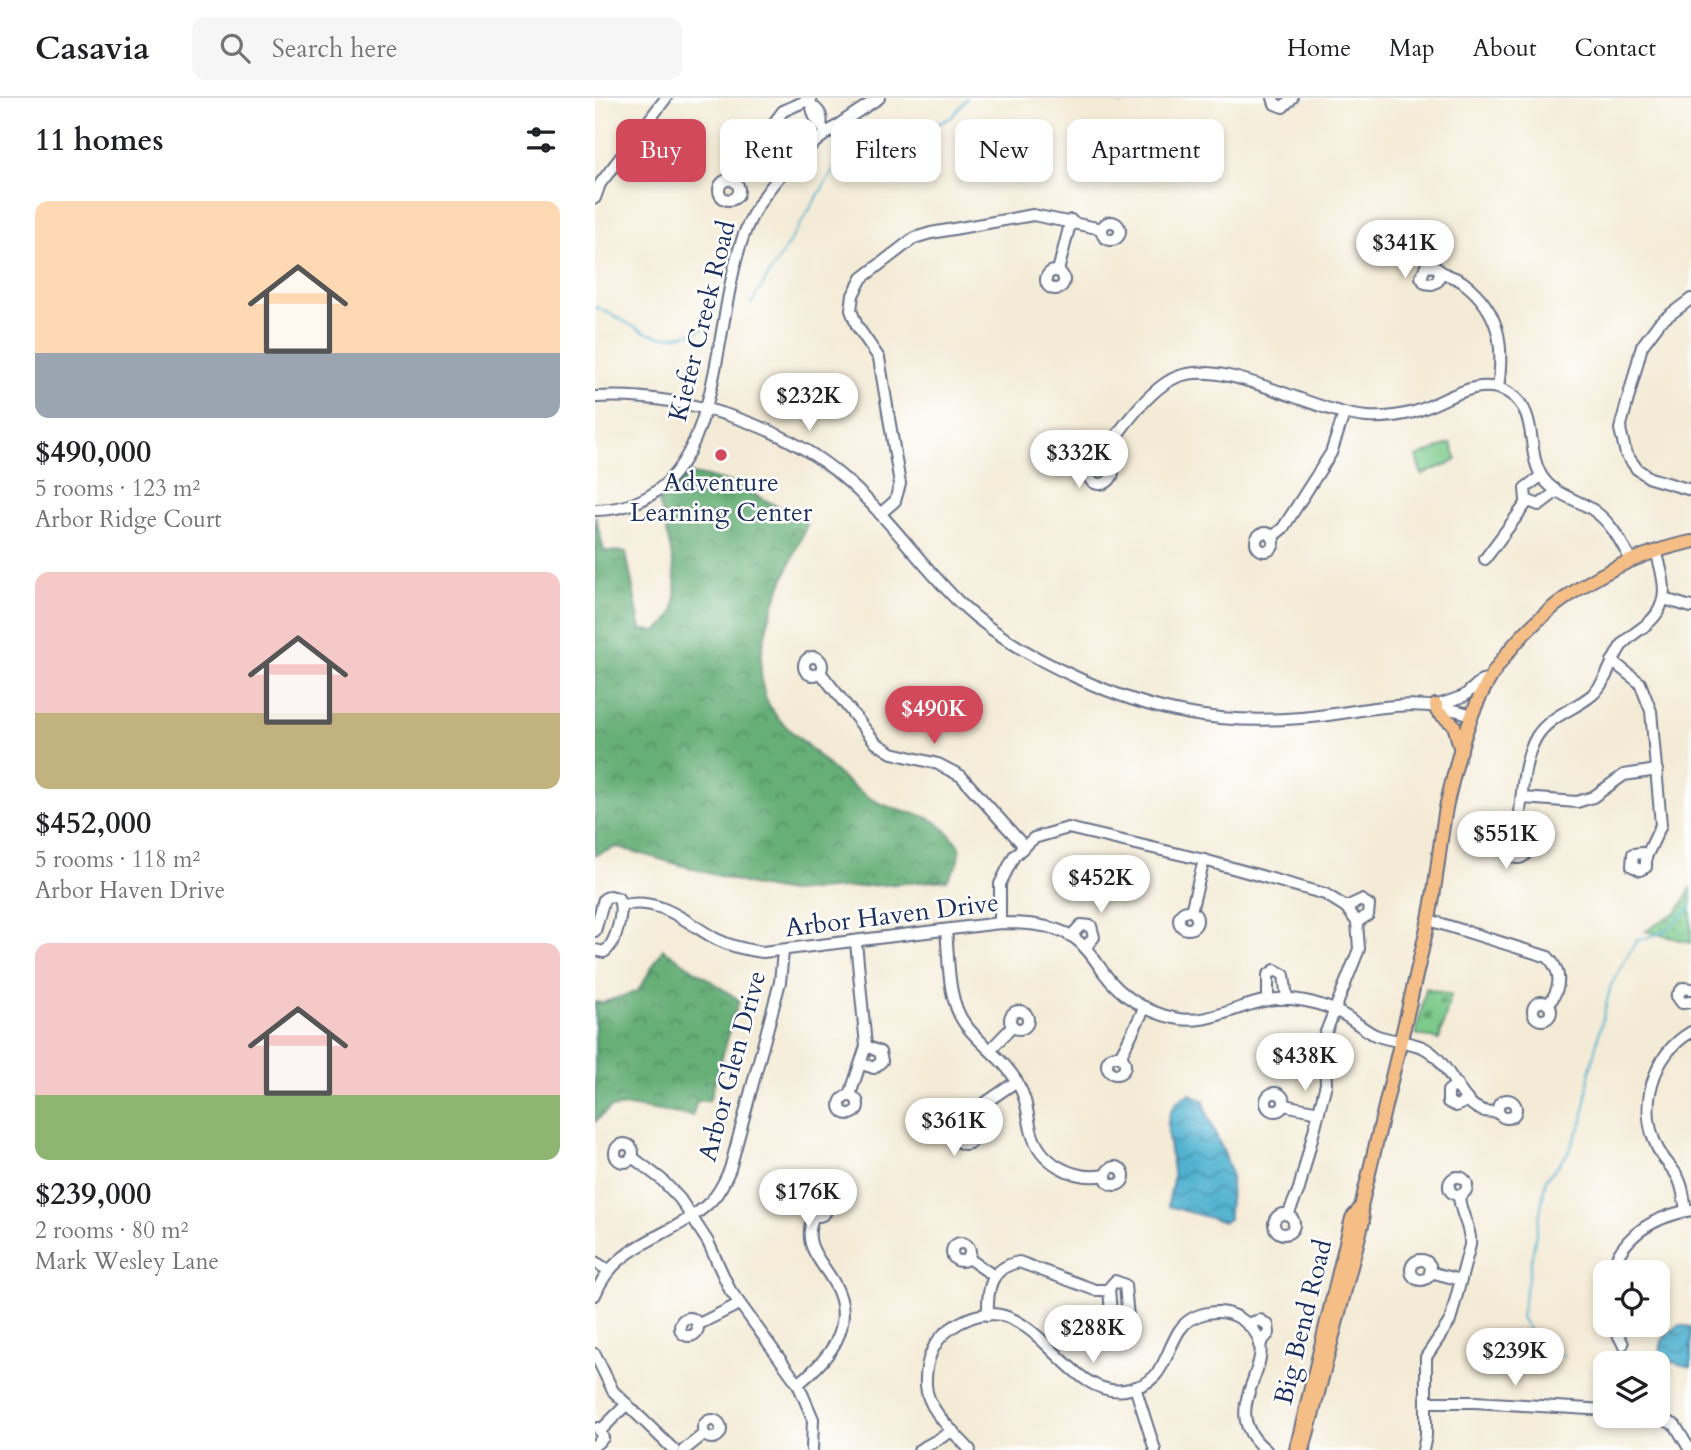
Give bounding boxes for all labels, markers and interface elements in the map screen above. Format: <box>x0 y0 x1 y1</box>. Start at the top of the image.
search box <box>192 17 682 80</box>
text: Casavia <box>35 26 150 71</box>
icon: search <box>216 29 254 67</box>
text: Search here <box>272 31 398 66</box>
text: Home <box>1287 32 1351 65</box>
text: Map <box>1389 32 1435 65</box>
text: About <box>1473 32 1537 65</box>
text: Contact <box>1575 32 1656 65</box>
chip: Buy <box>616 119 706 182</box>
chip: Rent <box>720 119 817 182</box>
chip: Filters <box>831 119 941 182</box>
chip: New <box>955 119 1053 182</box>
chip: Apartment <box>1067 119 1224 182</box>
text: 11 homes <box>35 120 164 161</box>
icon: filters <box>522 121 560 159</box>
street label: Kiefer Creek Road <box>660 217 744 425</box>
pin: $341K <box>1356 220 1454 280</box>
text: $341K <box>1372 227 1438 258</box>
icon: home <box>235 246 361 372</box>
pin: $232K <box>760 374 858 433</box>
text: $232K <box>776 380 842 411</box>
pin: $332K <box>1030 430 1128 490</box>
text: $490,000 <box>35 432 151 473</box>
text: $332K <box>1046 437 1112 468</box>
marker: Adventure Learning Center <box>713 447 729 463</box>
place label: Adventure Learning Center <box>630 465 813 530</box>
text: 5 rooms · 123 m² <box>35 473 200 504</box>
text: Arbor Ridge Court <box>35 504 222 535</box>
icon: home <box>235 617 361 743</box>
pin: $490K <box>885 686 983 746</box>
text: $490K <box>901 693 967 724</box>
text: $452,000 <box>35 803 151 844</box>
pin: $551K <box>1457 812 1555 871</box>
text: $551K <box>1473 818 1539 849</box>
text: 5 rooms · 118 m² <box>35 844 200 875</box>
pin: $452K <box>1052 856 1150 915</box>
text: $452K <box>1068 862 1134 893</box>
text: Arbor Haven Drive <box>35 875 225 906</box>
street label: Arbor Haven Drive <box>783 885 1001 945</box>
street label: Arbor Glen Drive <box>690 967 774 1165</box>
icon: home <box>235 988 361 1114</box>
pin: $438K <box>1256 1034 1354 1093</box>
text: $438K <box>1272 1040 1338 1071</box>
pin: $361K <box>905 1098 1003 1158</box>
text: $361K <box>921 1105 987 1136</box>
pin: $176K <box>759 1170 857 1229</box>
text: $239,000 <box>35 1174 151 1215</box>
text: $176K <box>775 1176 841 1207</box>
text: 2 rooms · 80 m² <box>35 1215 188 1246</box>
street label: Big Bend Road <box>1266 1236 1340 1408</box>
text: Mark Wesley Lane <box>35 1246 219 1277</box>
map controls <box>1593 1260 1670 1428</box>
button: locate <box>1593 1260 1670 1337</box>
pin: $288K <box>1044 1306 1142 1365</box>
text: $288K <box>1060 1312 1126 1343</box>
pin: $239K <box>1466 1328 1564 1388</box>
text: $239K <box>1482 1335 1548 1366</box>
button: layers <box>1593 1351 1670 1428</box>

